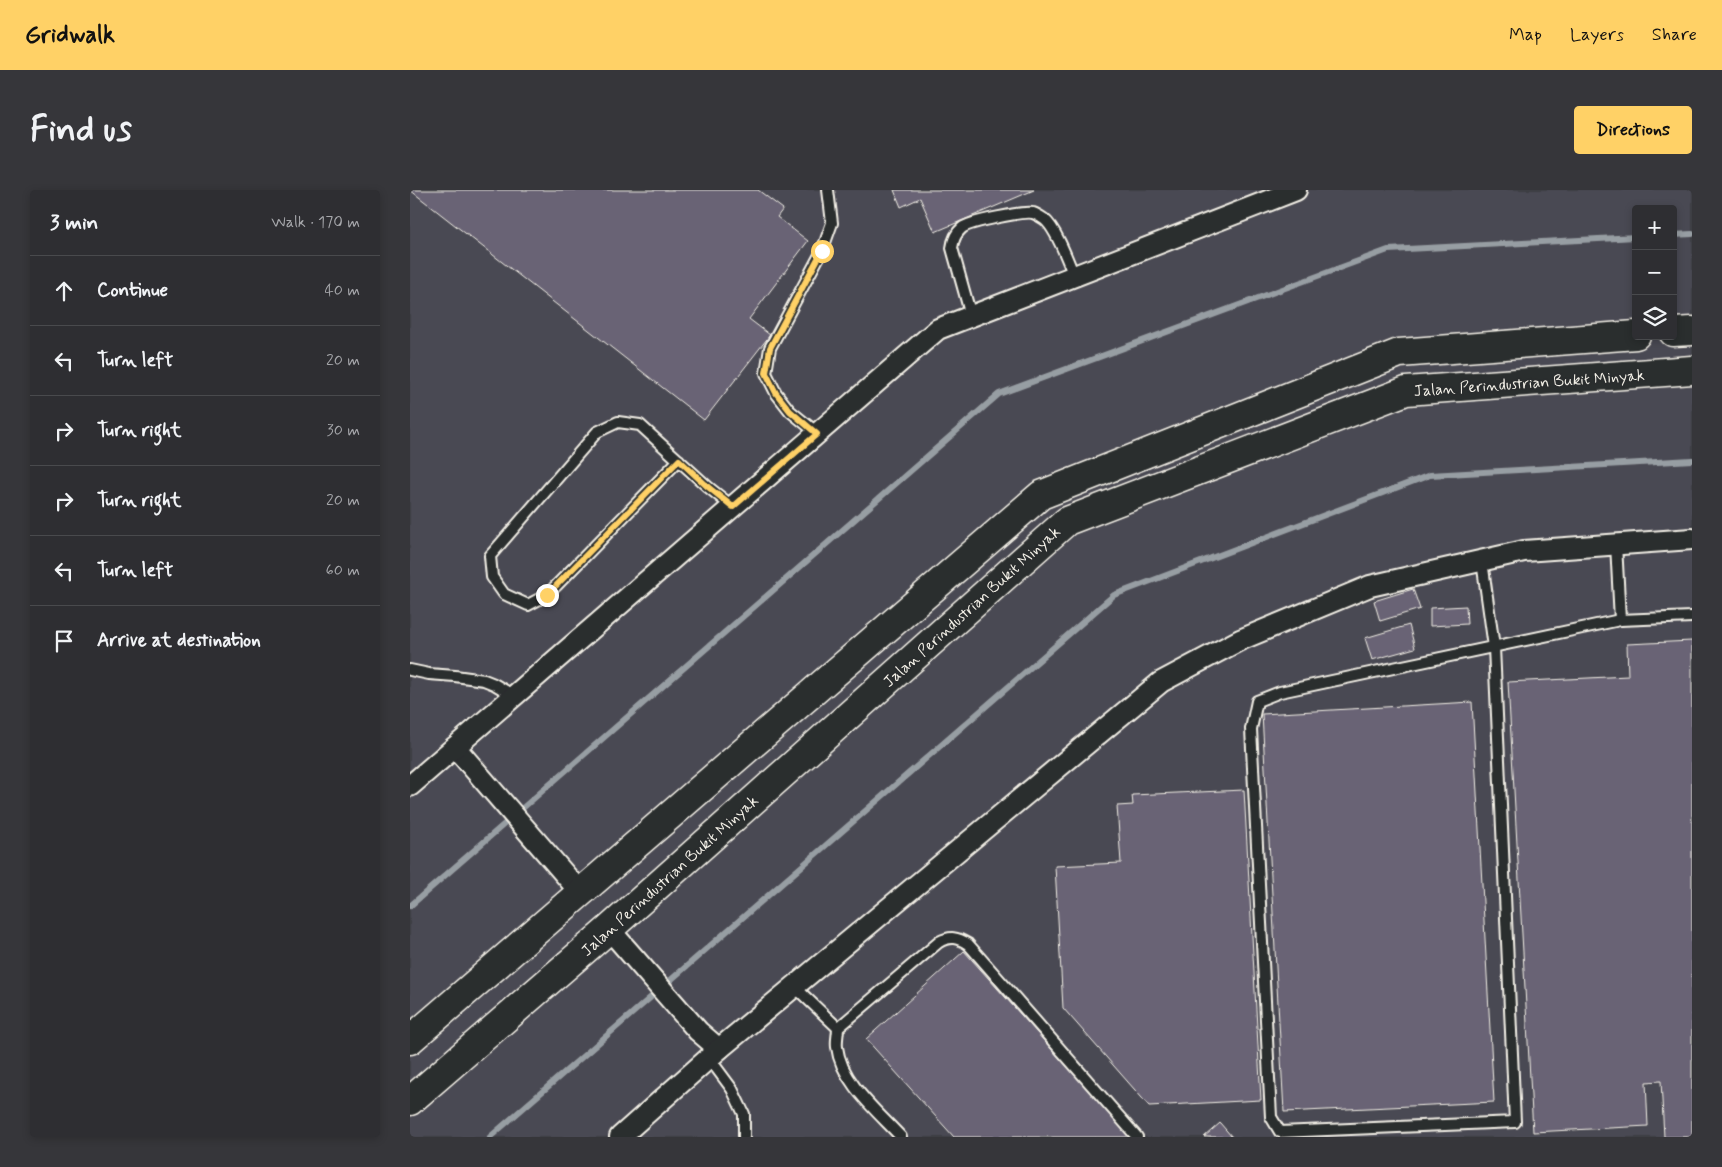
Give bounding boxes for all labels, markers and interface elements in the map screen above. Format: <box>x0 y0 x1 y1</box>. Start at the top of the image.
text: Gridwalk <box>25 20 115 51</box>
text: Map <box>1509 23 1542 47</box>
text: Layers <box>1570 23 1624 47</box>
text: Share <box>1652 23 1697 47</box>
button: Directions <box>1574 106 1692 154</box>
text: Find us <box>30 107 132 153</box>
map controls <box>1632 205 1677 340</box>
button: + <box>1632 205 1677 250</box>
text: 3 min <box>50 209 98 237</box>
text: Walk · 170 m <box>271 212 360 233</box>
route start <box>811 240 834 263</box>
button: − <box>1632 250 1677 295</box>
icon: ahead <box>50 277 78 305</box>
text: Continue <box>97 278 168 303</box>
text: 40 m <box>324 280 360 301</box>
button: layers <box>1632 295 1677 340</box>
icon: left <box>50 347 78 375</box>
text: Turn left <box>97 348 173 373</box>
text: 20 m <box>326 350 360 371</box>
street label: Jalan Perindustrian Bukit Minyak <box>1413 365 1645 402</box>
icon: right <box>50 417 78 445</box>
text: Turn right <box>97 418 181 443</box>
text: 30 m <box>327 420 360 441</box>
icon: right <box>50 487 78 515</box>
text: Turn right <box>97 488 181 513</box>
text: 20 m <box>326 490 360 511</box>
street label: Jalan Perindustrian Bukit Minyak <box>879 522 1065 692</box>
icon: left <box>50 557 78 585</box>
text: Turn left <box>97 558 173 583</box>
text: 60 m <box>326 560 360 581</box>
route end <box>536 584 559 607</box>
icon: arrive <box>50 627 78 655</box>
text: Arrive at destination <box>97 628 261 653</box>
street label: Jalan Perindustrian Bukit Minyak <box>577 791 763 961</box>

